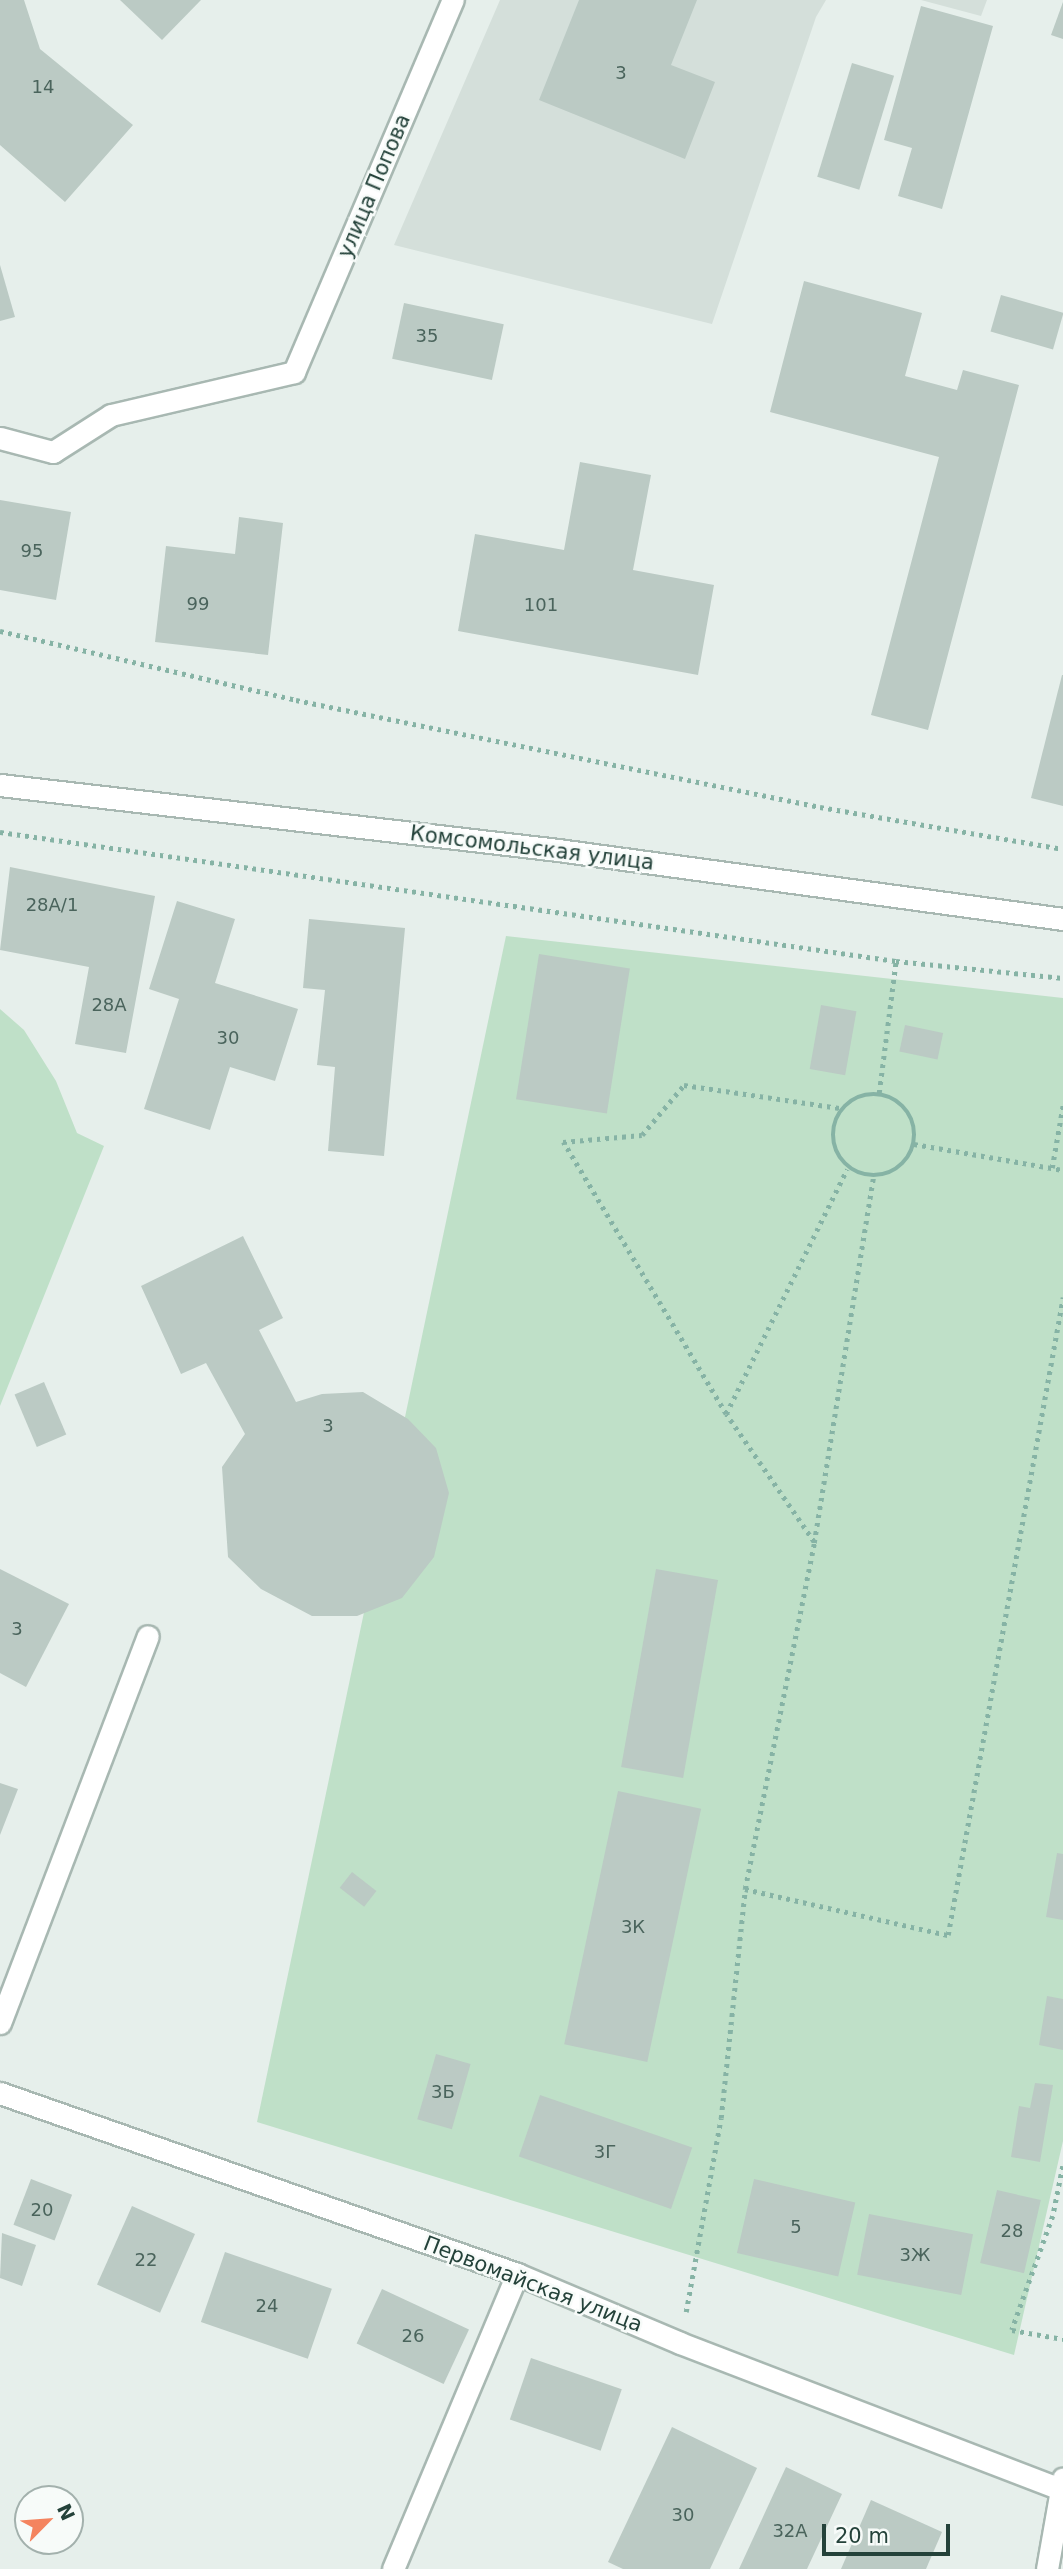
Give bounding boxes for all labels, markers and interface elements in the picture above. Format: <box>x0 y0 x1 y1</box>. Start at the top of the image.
house number: 3 <box>615 62 627 84</box>
house number: 14 <box>32 76 54 98</box>
street label: улица Попова <box>332 110 416 262</box>
house number: 35 <box>416 325 438 347</box>
house number: 95 <box>21 540 43 562</box>
house number: 99 <box>187 593 209 615</box>
house number: 101 <box>524 594 558 616</box>
street label: Комсомольская улица <box>409 821 655 875</box>
house number: 28А/1 <box>26 894 78 916</box>
house number: 28А <box>91 994 127 1016</box>
house number: 30 <box>217 1027 239 1049</box>
house number: 3 <box>322 1415 334 1437</box>
house number: 3 <box>11 1618 23 1640</box>
house number: 3К <box>621 1916 645 1938</box>
house number: 3Б <box>431 2081 455 2103</box>
house number: 3Г <box>594 2141 616 2163</box>
house number: 20 <box>31 2199 53 2221</box>
house number: 5 <box>790 2216 802 2238</box>
house number: 28 <box>1001 2220 1023 2242</box>
street label: Первомайская улица <box>420 2231 646 2337</box>
house number: 3Ж <box>900 2244 930 2266</box>
house number: 22 <box>135 2249 157 2271</box>
house number: 24 <box>256 2295 278 2317</box>
house number: 26 <box>402 2325 424 2347</box>
north arrow <box>14 2485 84 2555</box>
text: N <box>53 2500 80 2524</box>
house number: 30 <box>672 2504 694 2526</box>
scale bar <box>825 2510 953 2554</box>
house number: 32А <box>772 2520 808 2542</box>
text: 20 m <box>835 2524 889 2548</box>

